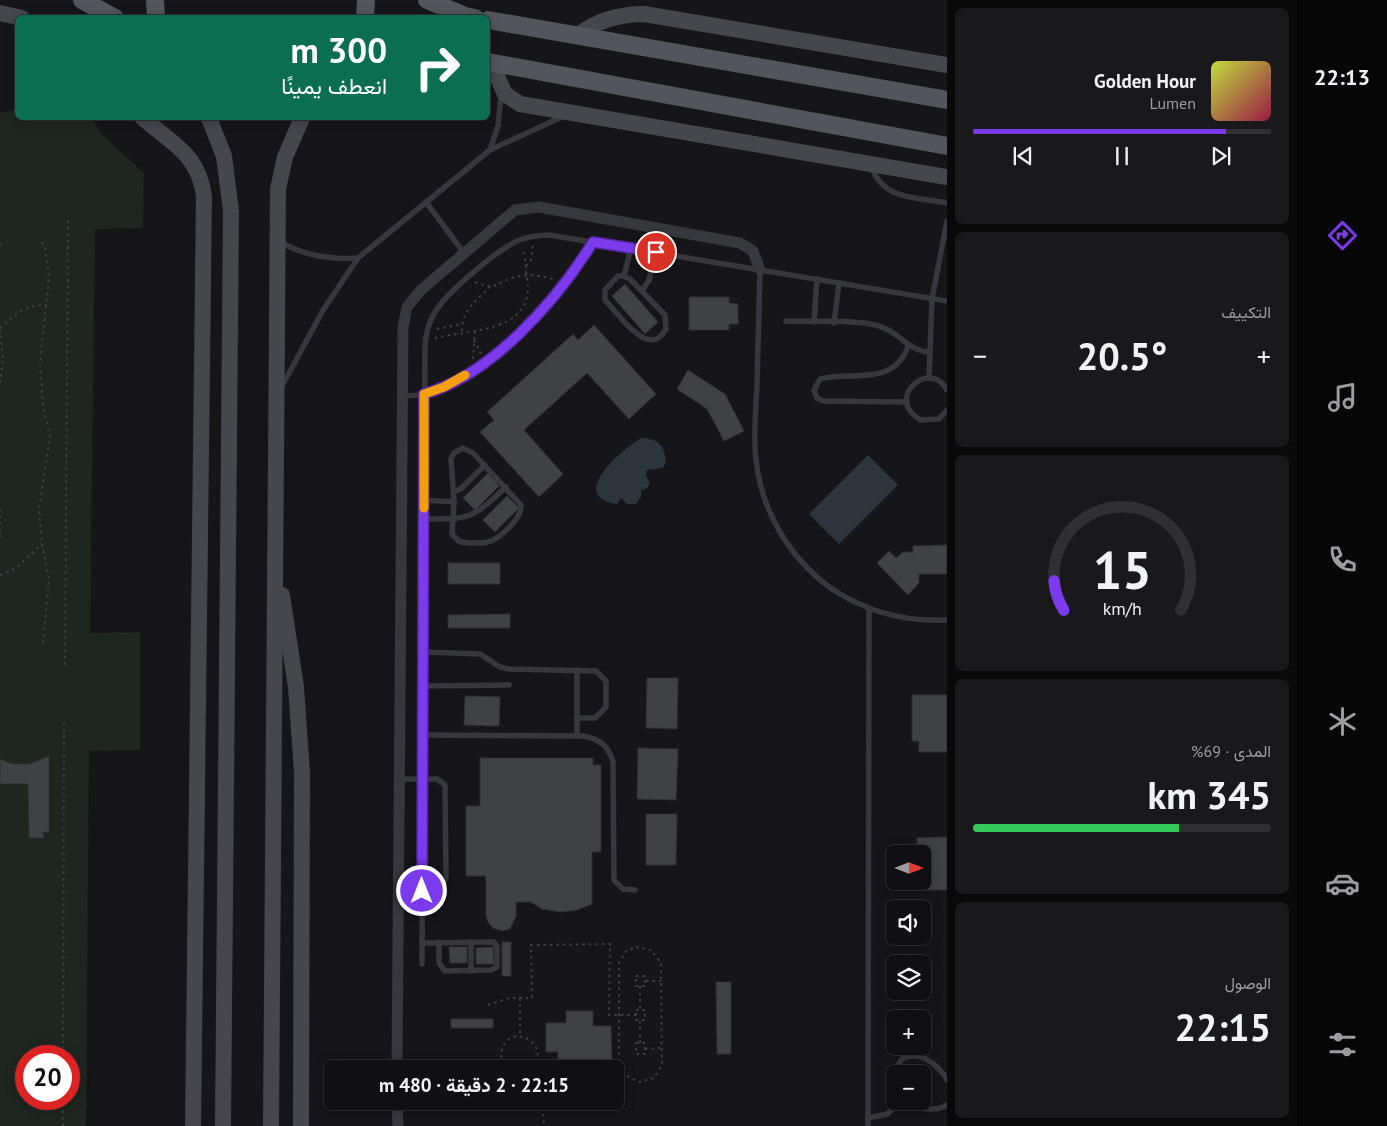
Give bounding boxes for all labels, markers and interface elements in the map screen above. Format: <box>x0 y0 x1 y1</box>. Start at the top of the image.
text: 300 m <box>290 27 387 73</box>
icon: right <box>405 35 470 100</box>
text: 22:13 <box>1314 63 1370 91</box>
text: Golden Hour <box>1094 69 1196 93</box>
text: انعطف يمينًا <box>281 72 387 100</box>
text: Lumen <box>1150 93 1196 113</box>
icon: previous <box>1009 142 1037 170</box>
icon: pause <box>1108 142 1136 170</box>
icon: next <box>1207 142 1235 170</box>
icon: directions <box>1325 218 1360 253</box>
pin <box>635 231 677 273</box>
icon: arrive <box>642 238 670 266</box>
text: التكييف <box>1221 302 1271 322</box>
text: 20.5° <box>1077 331 1167 380</box>
text: − <box>973 337 987 374</box>
text: + <box>1257 337 1271 374</box>
icon: music <box>1325 380 1360 415</box>
text: 15 <box>1093 536 1151 603</box>
icon: phone <box>1325 542 1360 577</box>
text: km/h <box>1102 597 1142 620</box>
icon: climate <box>1325 704 1360 739</box>
text: المدى · 69% <box>1191 741 1271 761</box>
text: 345 km <box>1147 770 1271 819</box>
north arrow <box>886 845 931 890</box>
map controls <box>886 845 931 1110</box>
position arrow <box>395 864 447 916</box>
icon: car <box>1325 866 1360 901</box>
button: sound <box>886 900 931 945</box>
button: layers <box>886 955 931 1000</box>
text: الوصول <box>1225 973 1271 993</box>
text: 22:15 <box>1175 1002 1271 1051</box>
button: + <box>886 1010 931 1055</box>
icon: filters <box>1325 1027 1360 1062</box>
speed limit sign: 20 <box>15 1045 80 1110</box>
button: − <box>886 1065 931 1110</box>
text: 22:15 · 2 دقيقة · 480 m <box>379 1073 569 1097</box>

